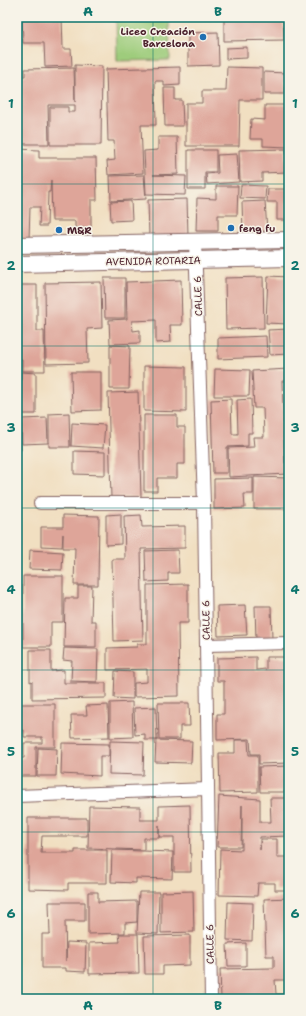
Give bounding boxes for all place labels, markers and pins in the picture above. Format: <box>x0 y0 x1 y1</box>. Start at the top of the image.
place label: Liceo Creación Barcelona <box>120 25 195 50</box>
marker: Liceo Creación Barcelona <box>198 32 208 42</box>
place label: feng fu <box>239 222 275 235</box>
marker: feng fu <box>226 223 236 233</box>
place label: M&R <box>67 224 92 237</box>
marker: M&R <box>54 225 64 235</box>

